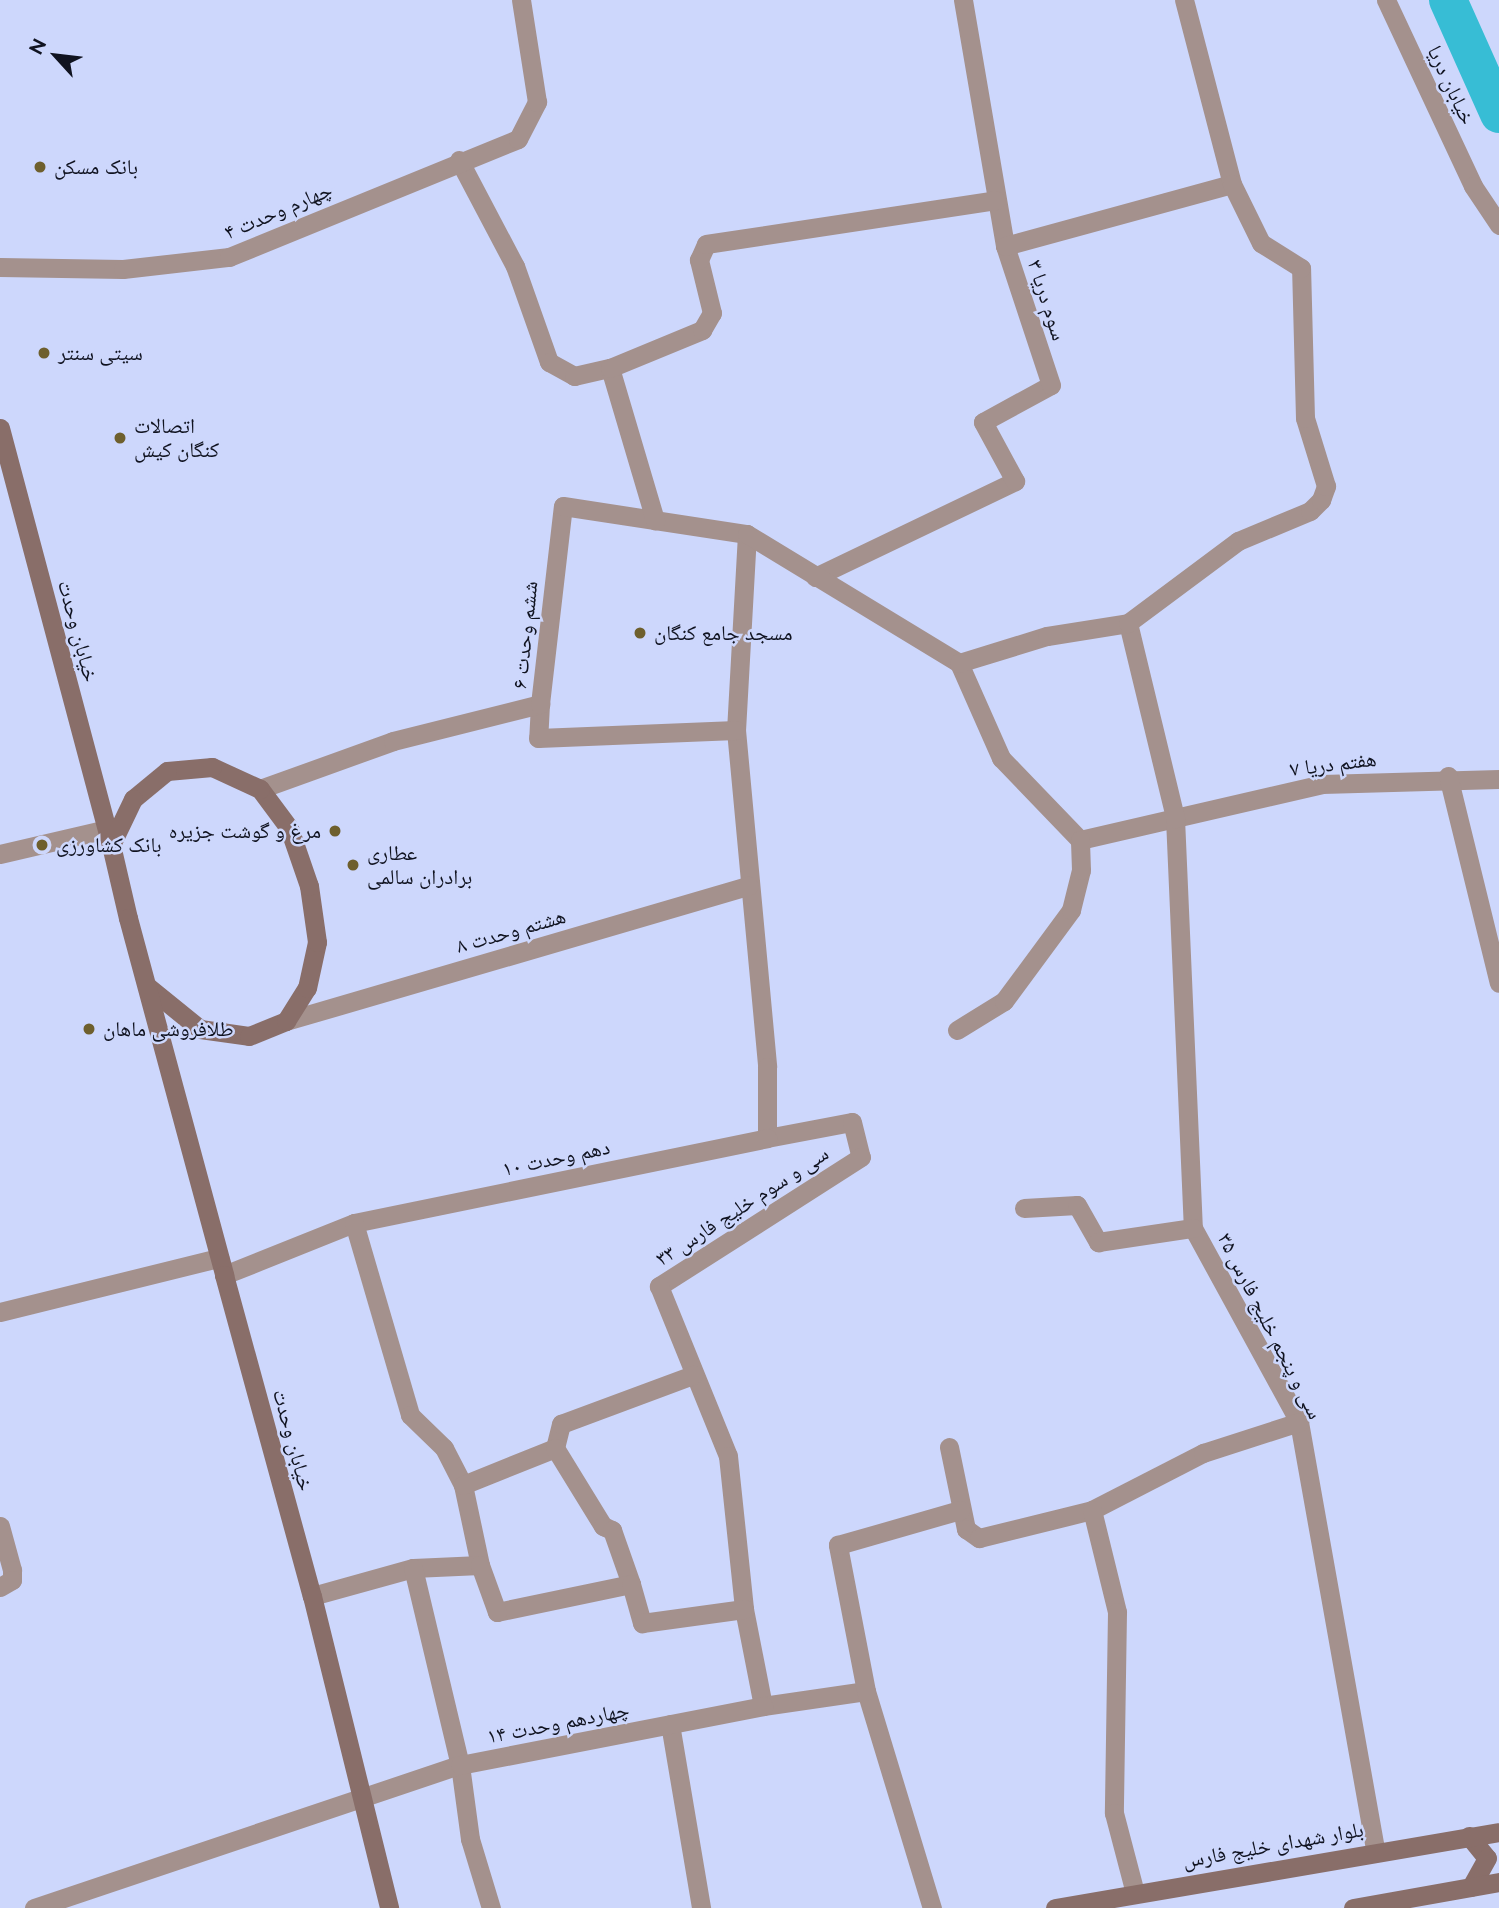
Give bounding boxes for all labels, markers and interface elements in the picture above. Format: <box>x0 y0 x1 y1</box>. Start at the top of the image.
north arrow <box>21 21 91 91</box>
text: N <box>24 35 50 58</box>
street label: خیابان دریا <box>1422 41 1480 129</box>
place label: بانک مسکن <box>54 154 138 180</box>
marker: بانک مسکن <box>32 159 48 175</box>
street label: چهارم وحدت ۴ <box>220 177 336 245</box>
street label: سوم دریا ۳ <box>1022 256 1072 344</box>
place label: سیتی سنتر <box>58 340 143 366</box>
marker: سیتی سنتر <box>36 345 52 361</box>
place label: اتصالات کنگان کیش <box>134 413 219 463</box>
marker: اتصالات کنگان کیش <box>112 430 128 446</box>
street label: خیابان وحدت <box>52 577 104 685</box>
street label: ششم وحدت ۶ <box>507 580 543 690</box>
place label: مسجد جامع کنگان <box>654 620 793 646</box>
marker: مسجد جامع کنگان <box>632 625 648 641</box>
street label: هفتم دریا ۷ <box>1288 746 1378 782</box>
place label: مرغ و گوشت جزیره <box>169 818 321 844</box>
marker: مرغ و گوشت جزیره <box>327 823 343 839</box>
place label: بانک کشاورزی <box>56 832 161 858</box>
marker: بانک کشاورزی <box>34 837 50 853</box>
place label: عطاری برادران سالمی <box>367 840 472 890</box>
marker: عطاری برادران سالمی <box>345 857 361 873</box>
street label: هشتم وحدت ۸ <box>453 903 569 959</box>
place label: طلافروشی ماهان <box>103 1016 234 1042</box>
marker: طلافروشی ماهان <box>81 1021 97 1037</box>
street label: دهم وحدت ۱۰ <box>500 1134 612 1182</box>
street label: سی و سوم خلیج فارس ۳۳ <box>651 1141 833 1271</box>
street label: سی و پنجم خلیج فارس ۳۵ <box>1212 1229 1328 1423</box>
street label: خیابان وحدت <box>267 1386 319 1494</box>
street label: چهاردهم وحدت ۱۴ <box>485 1697 631 1749</box>
street label: بلوار شهدای خلیج فارس <box>1181 1817 1365 1873</box>

